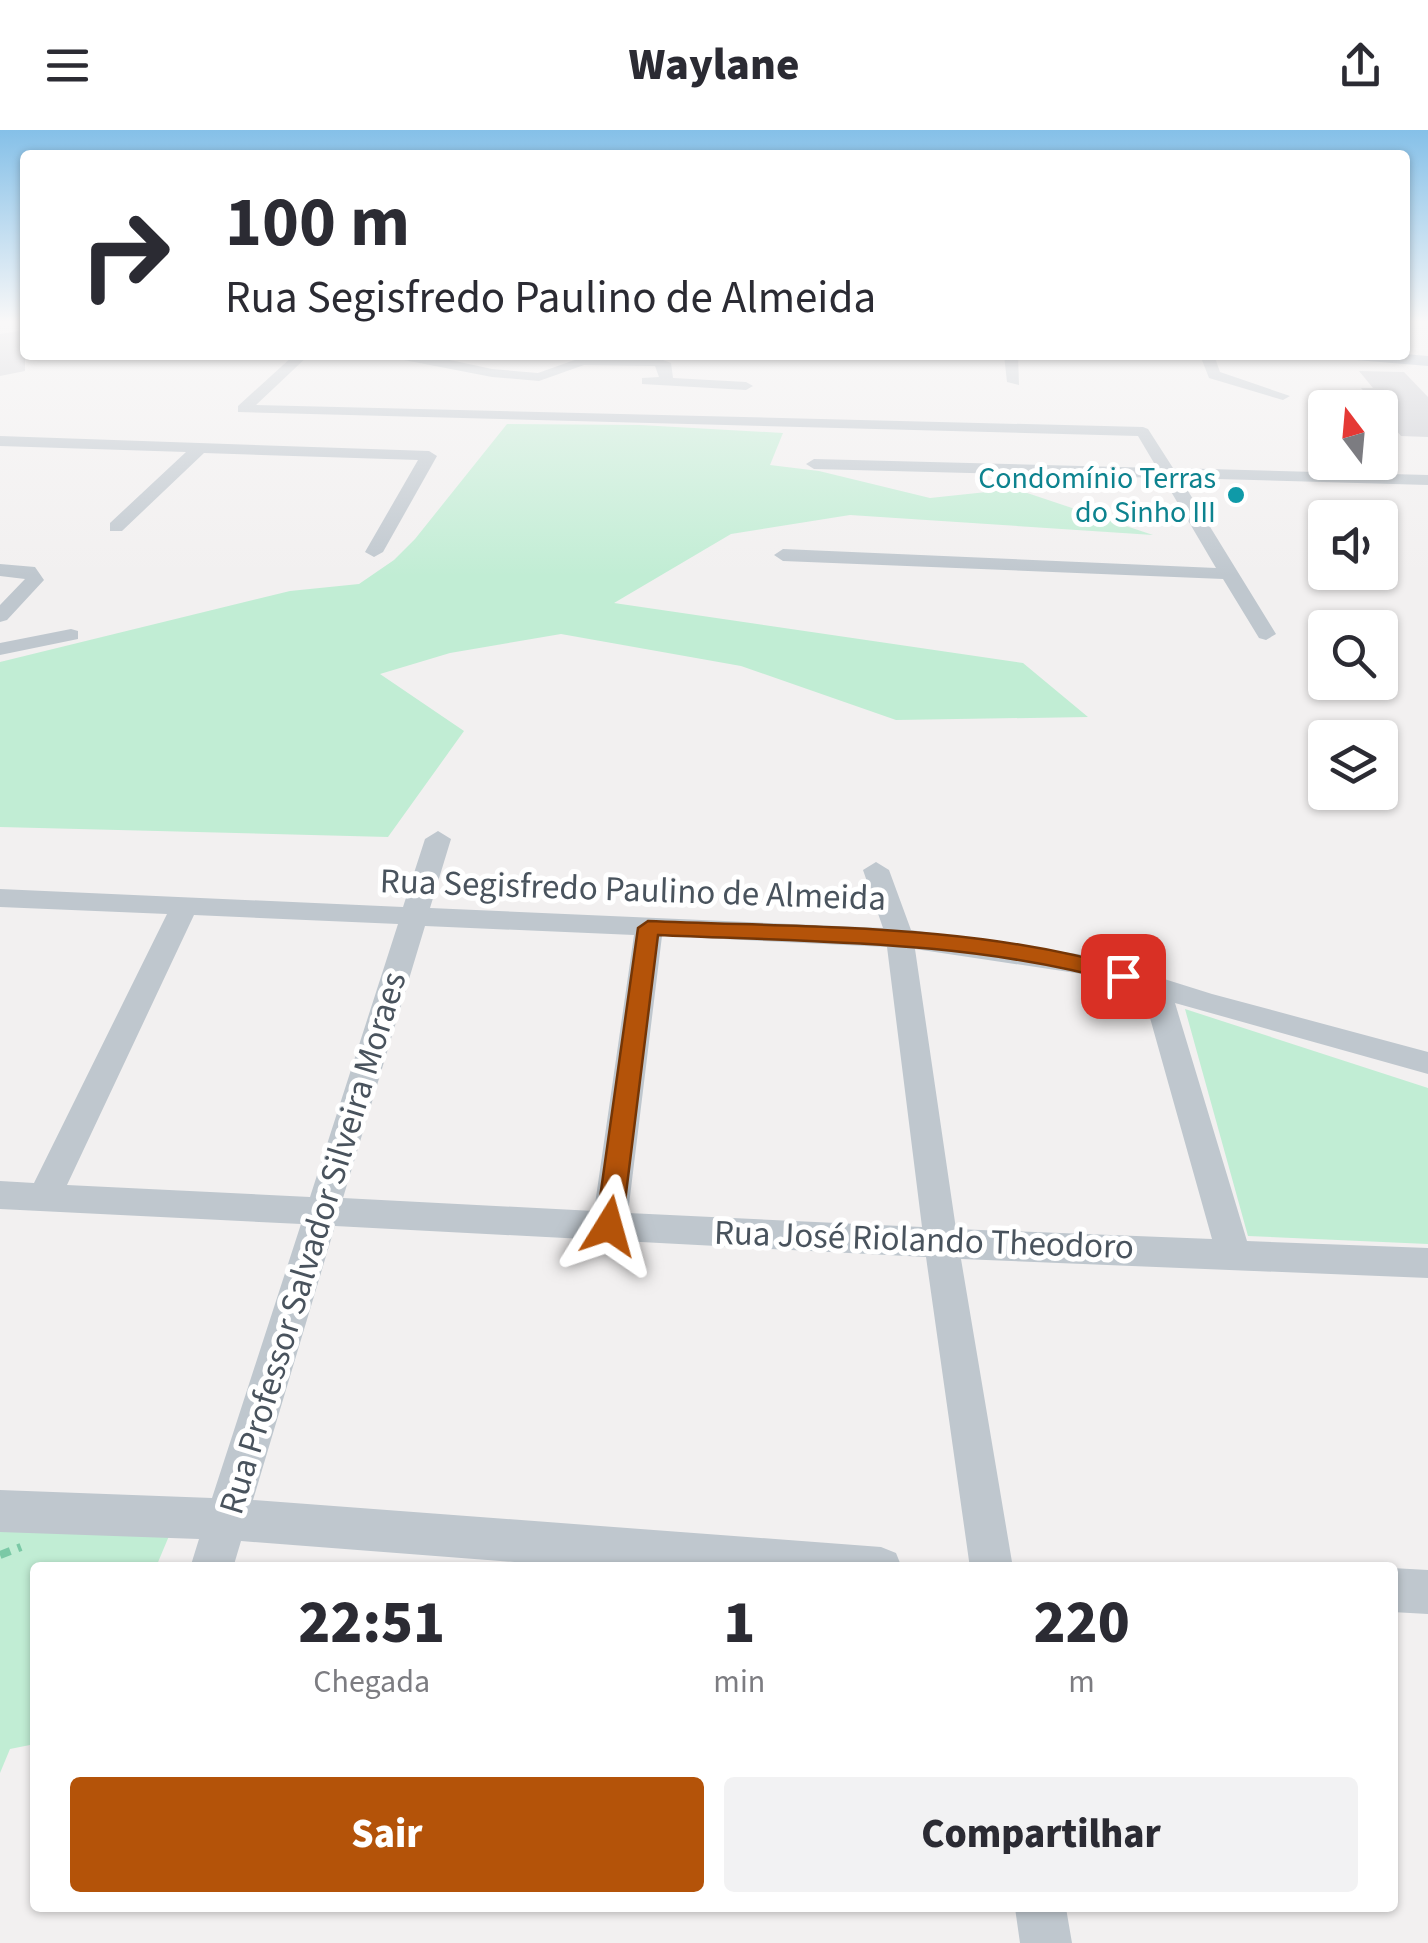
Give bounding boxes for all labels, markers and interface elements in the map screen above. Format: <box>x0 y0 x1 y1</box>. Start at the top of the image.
text: Waylane <box>629 33 799 97</box>
icon: menu <box>40 38 95 93</box>
icon: share <box>1333 38 1388 93</box>
text: 100 m <box>225 173 410 273</box>
icon: right <box>60 190 190 320</box>
text: Rua Segisfredo Paulino de Almeida <box>225 266 876 330</box>
north arrow <box>1308 390 1398 480</box>
map controls <box>1308 390 1398 810</box>
place label: Condomínio Terras do Sinho III <box>978 457 1216 534</box>
marker: Condomínio Terras do Sinho III <box>1225 484 1247 506</box>
button: sound <box>1308 500 1398 590</box>
button: search <box>1308 610 1398 700</box>
button: layers <box>1308 720 1398 810</box>
street label: Rua Segisfredo Paulino de Almeida <box>379 856 887 924</box>
pin <box>1081 934 1166 1019</box>
icon: arrive <box>1096 949 1151 1004</box>
street label: Rua Professor Salvador Silveira Moraes <box>207 966 419 1520</box>
position arrow <box>557 1174 661 1278</box>
street label: Rua José Riolando Theodoro <box>713 1208 1135 1272</box>
text: 22:51 <box>298 1581 445 1666</box>
text: 1 <box>723 1581 755 1666</box>
text: 220 <box>1034 1581 1130 1666</box>
text: Chegada <box>313 1659 430 1705</box>
text: min <box>713 1659 765 1705</box>
text: m <box>1068 1659 1095 1705</box>
button: Sair <box>70 1777 704 1892</box>
button: Compartilhar <box>724 1777 1358 1892</box>

